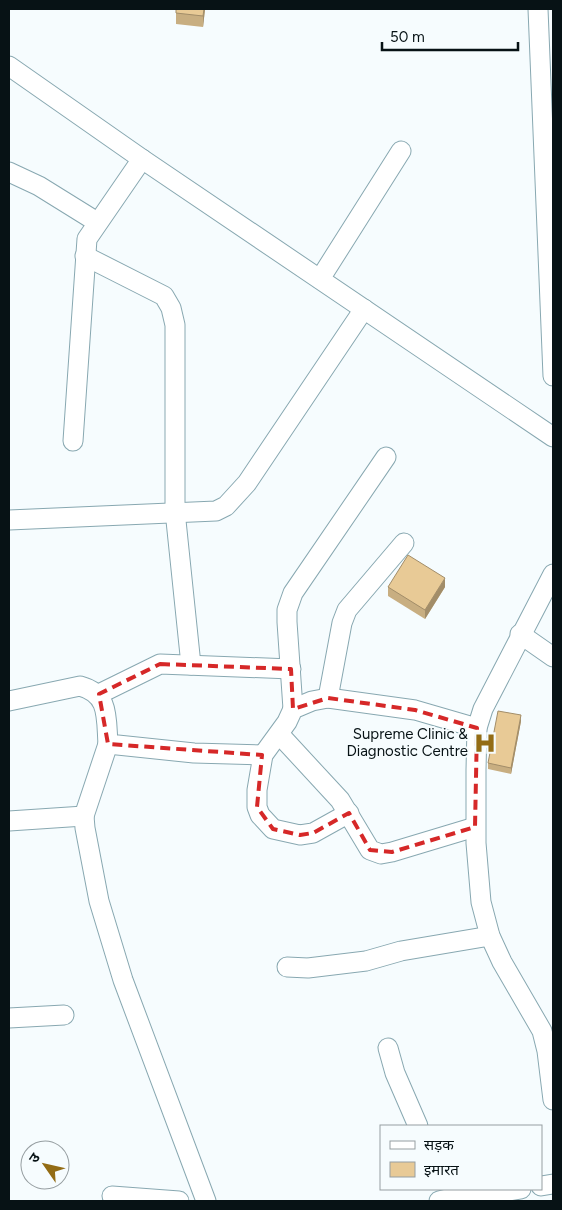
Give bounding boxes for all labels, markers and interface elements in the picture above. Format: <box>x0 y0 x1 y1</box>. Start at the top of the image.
scale bar <box>382 20 518 52</box>
text: 50 m <box>390 28 425 46</box>
place label: Supreme Clinic & Diagnostic Centre <box>346 725 468 760</box>
hospital icon: Supreme Clinic & Diagnostic Centre <box>472 730 498 756</box>
legend <box>380 1125 542 1190</box>
text: सड़क <box>424 1136 454 1154</box>
north arrow <box>20 1140 70 1190</box>
text: उ <box>25 1149 44 1166</box>
text: इमारत <box>424 1161 459 1179</box>

